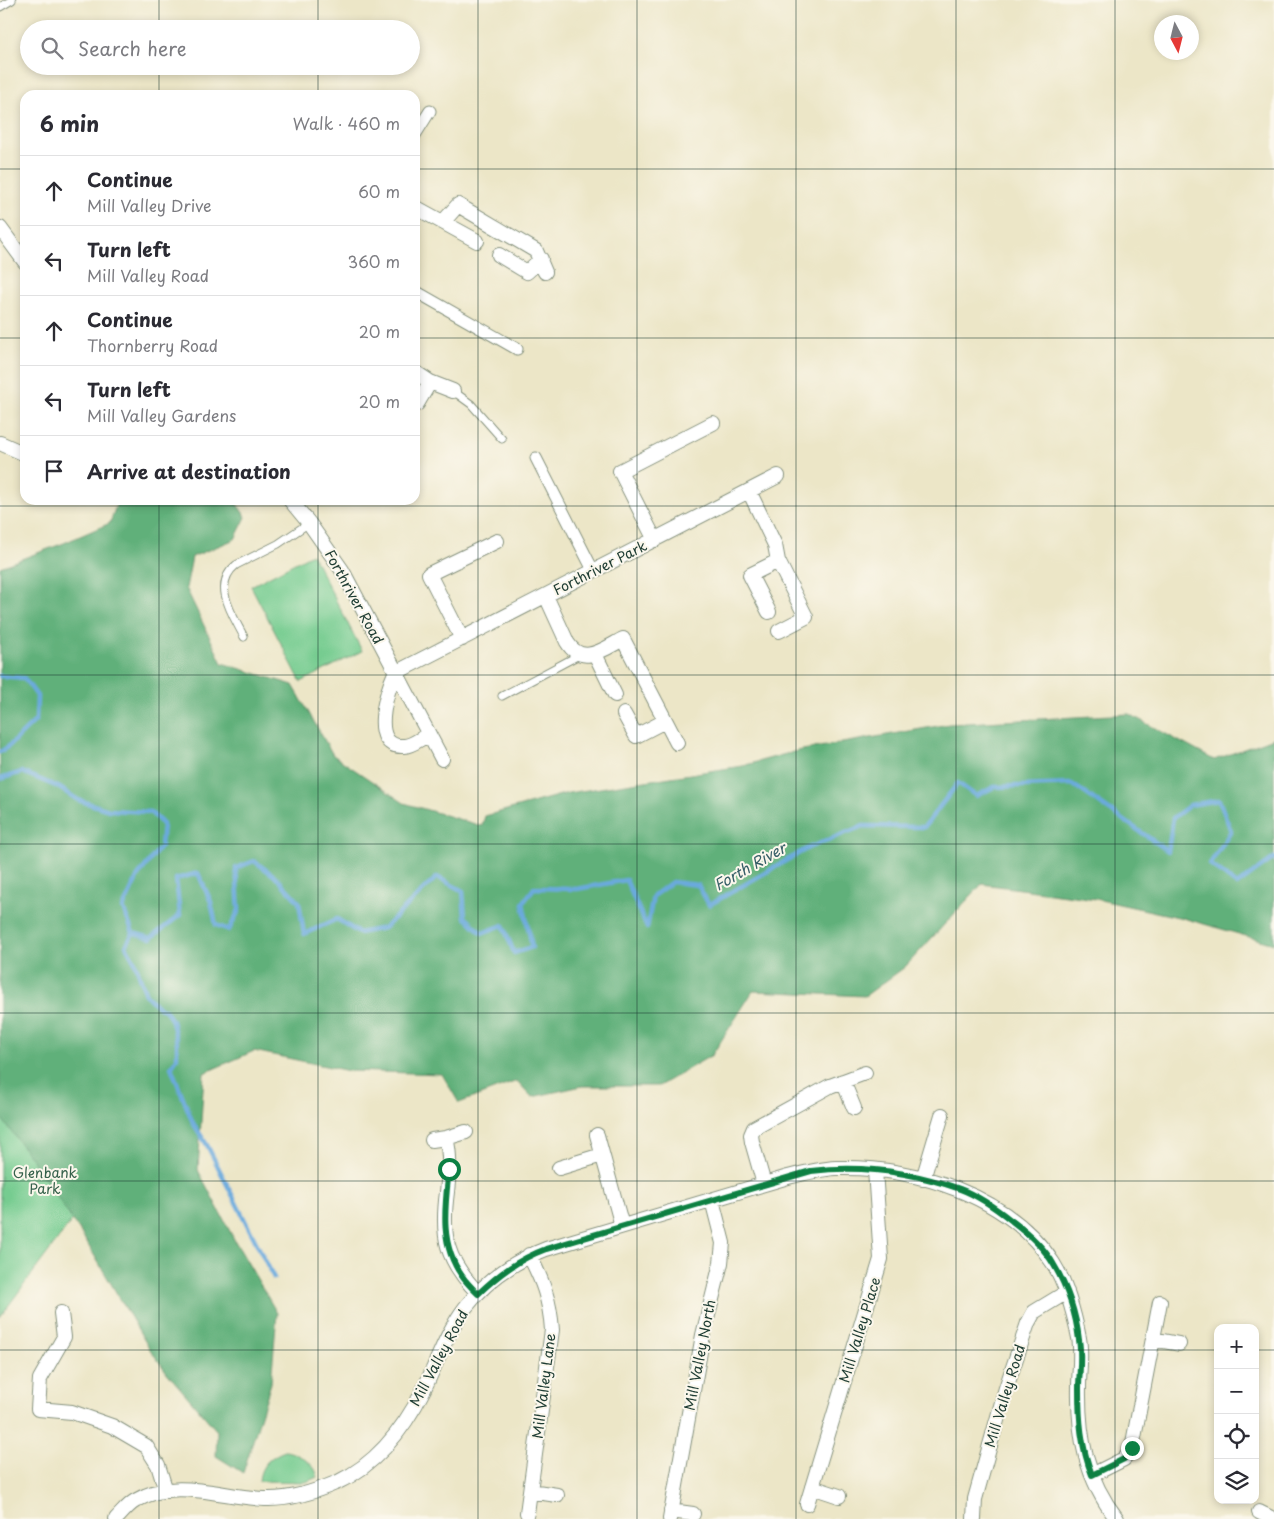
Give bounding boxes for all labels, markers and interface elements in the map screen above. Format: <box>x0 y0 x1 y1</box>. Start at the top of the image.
north arrow <box>1154 15 1199 60</box>
search box <box>20 20 420 75</box>
icon: search <box>38 34 66 62</box>
text: Search here <box>78 34 187 62</box>
text: 6 min <box>40 107 99 139</box>
text: Walk · 460 m <box>293 111 400 135</box>
text: Continue <box>87 165 173 193</box>
icon: ahead <box>40 177 68 205</box>
text: 60 m <box>358 179 400 203</box>
text: Mill Valley Drive <box>87 193 212 217</box>
text: Turn left <box>87 235 171 263</box>
icon: left <box>40 247 68 275</box>
text: 360 m <box>348 249 400 273</box>
text: Mill Valley Road <box>87 263 209 287</box>
text: Continue <box>87 305 173 333</box>
icon: ahead <box>40 317 68 345</box>
text: 20 m <box>359 319 400 343</box>
text: Thornberry Road <box>87 333 218 357</box>
text: Turn left <box>87 375 171 403</box>
icon: left <box>40 387 68 415</box>
text: 20 m <box>359 389 400 413</box>
text: Mill Valley Gardens <box>87 403 236 427</box>
icon: arrive <box>40 457 68 485</box>
text: Arrive at destination <box>87 457 291 485</box>
street label: Forthriver Park <box>549 535 651 600</box>
street label: Forthriver Road <box>320 546 389 648</box>
water label: Forth River <box>709 835 791 896</box>
route start <box>438 1158 461 1181</box>
park label: Glenbank Park <box>13 1162 78 1199</box>
street label: Mill Valley Place <box>834 1275 886 1385</box>
street label: Mill Valley North <box>678 1298 721 1412</box>
street label: Mill Valley Road <box>404 1306 473 1410</box>
map controls <box>1214 1324 1259 1504</box>
button: + <box>1214 1324 1259 1369</box>
street label: Mill Valley Lane <box>527 1332 560 1440</box>
street label: Mill Valley Road <box>979 1342 1030 1450</box>
button: − <box>1214 1369 1259 1414</box>
button: locate <box>1214 1414 1259 1459</box>
route end <box>1121 1437 1144 1460</box>
button: layers <box>1214 1459 1259 1504</box>

